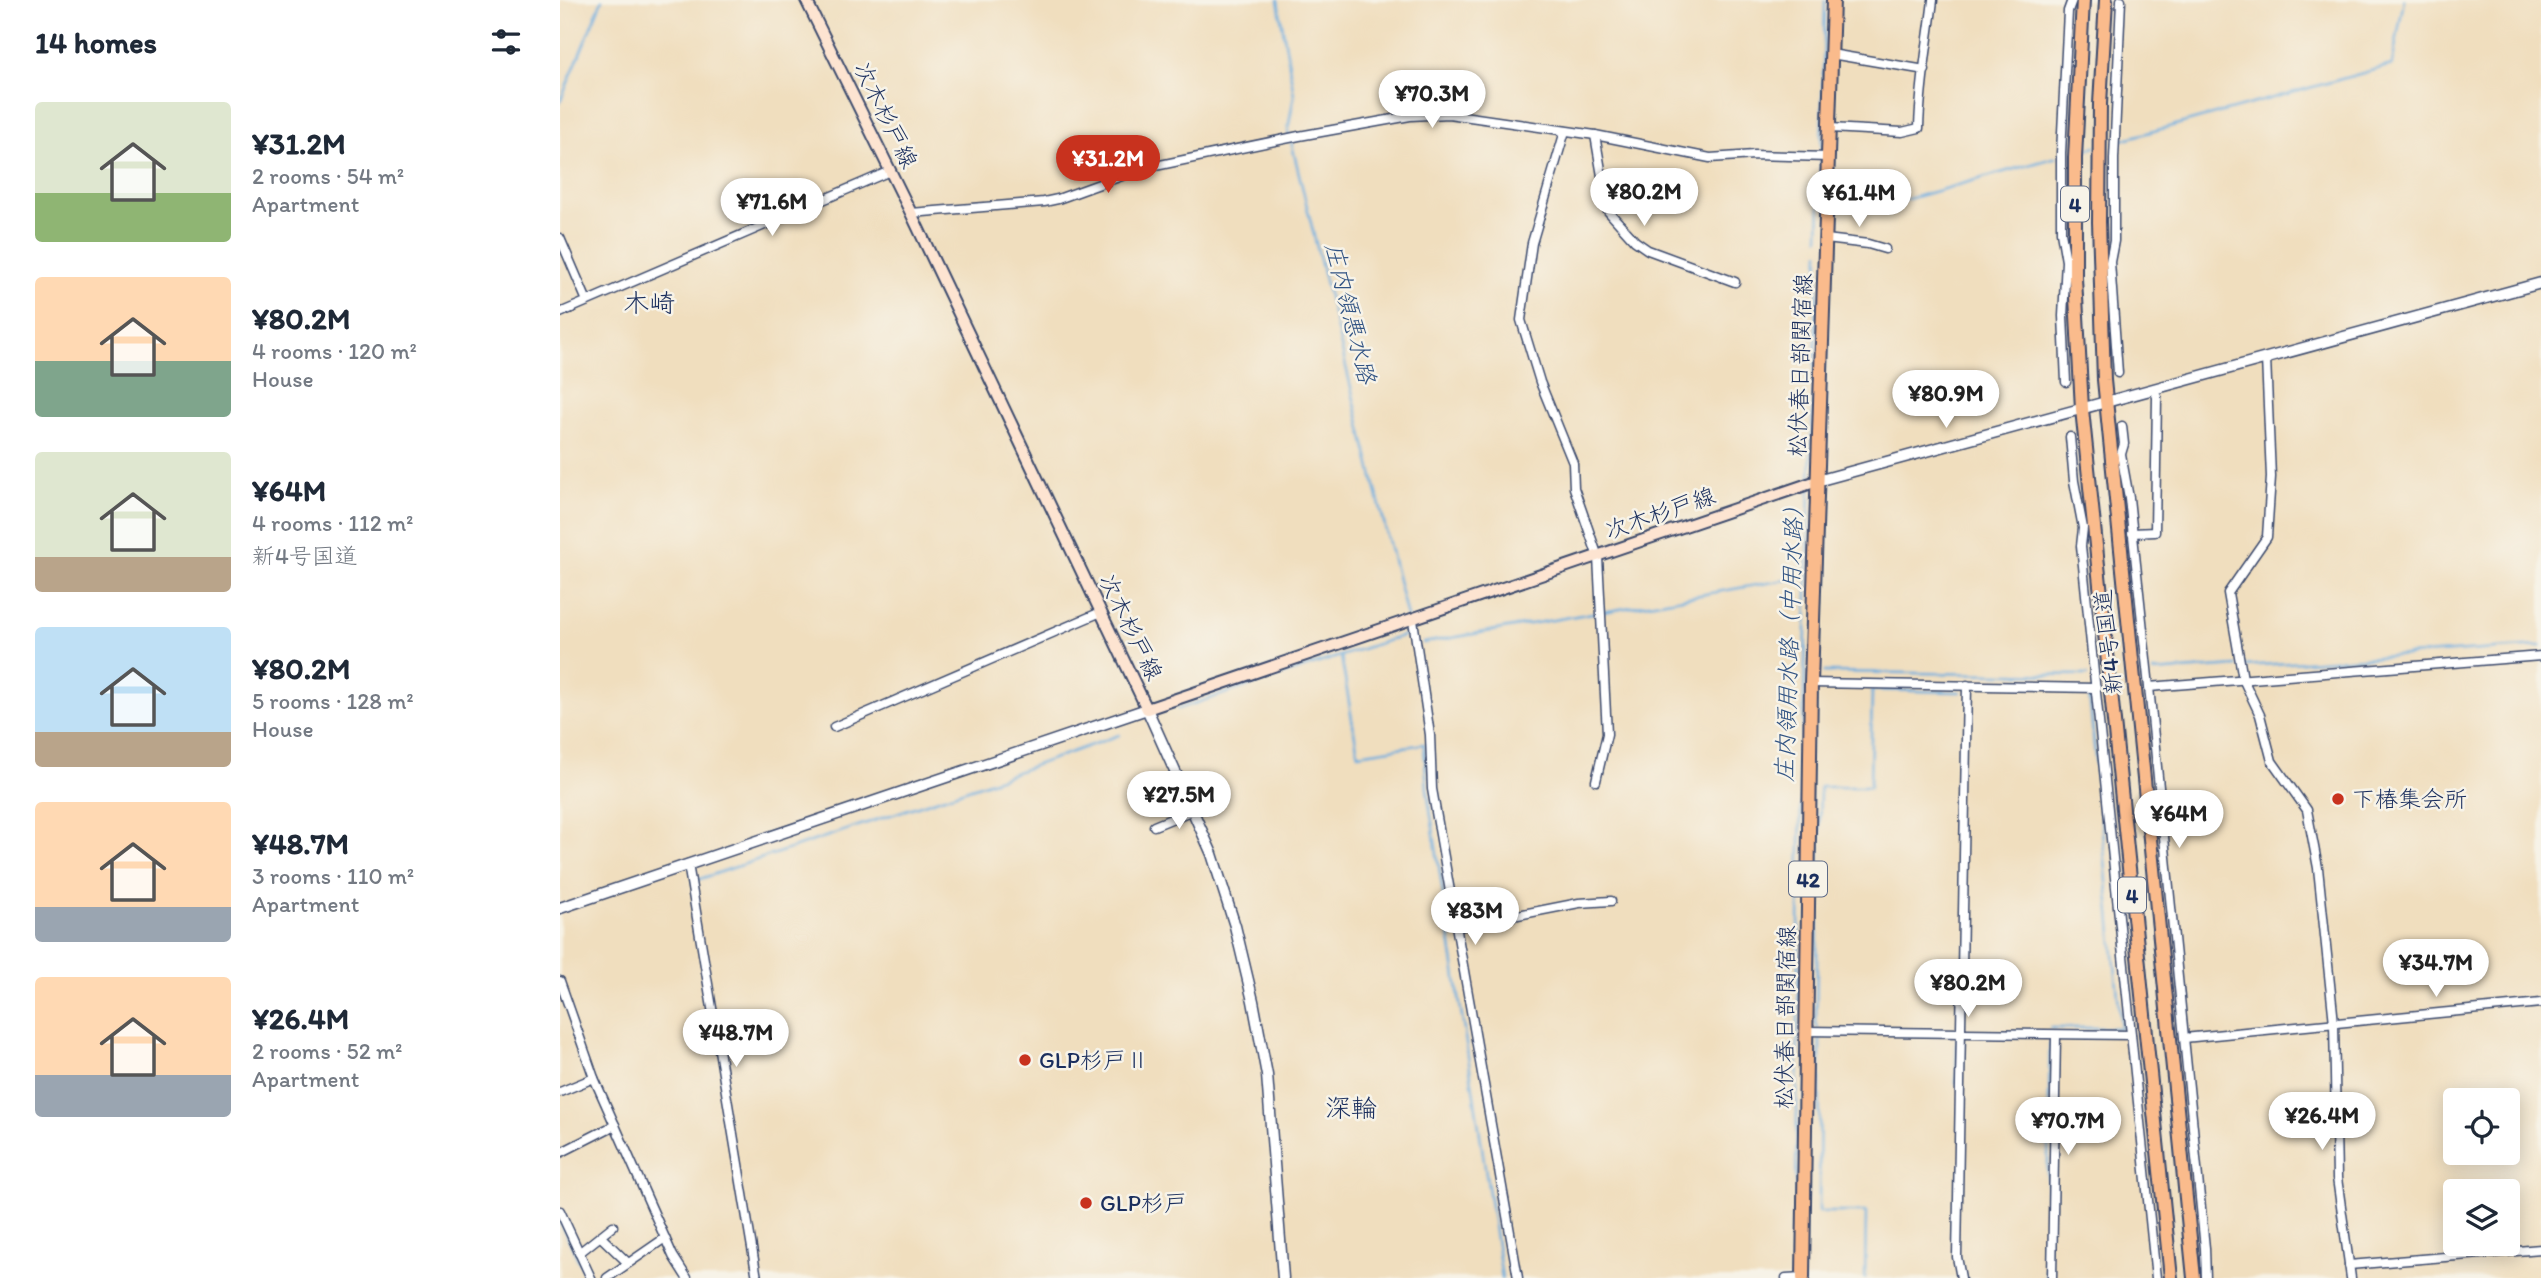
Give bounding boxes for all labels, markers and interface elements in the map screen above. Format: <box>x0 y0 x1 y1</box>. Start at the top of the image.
icon: filters <box>487 23 525 61</box>
text: 14 homes <box>35 24 157 61</box>
street label: 次木杉戸線 <box>848 57 924 173</box>
pin: ¥70.3M <box>1375 71 1489 130</box>
text: ¥70.3M <box>1395 79 1469 107</box>
text: ¥31.2M <box>252 125 346 162</box>
icon: home <box>91 130 175 214</box>
pin: ¥31.2M <box>1051 136 1165 195</box>
text: ¥31.2M <box>1072 144 1144 172</box>
text: 2 rooms · 54 m² <box>252 162 404 190</box>
pin: ¥80.2M <box>1587 168 1701 228</box>
pin: ¥61.4M <box>1802 170 1916 229</box>
text: ¥80.2M <box>1606 177 1682 205</box>
pin: ¥71.6M <box>715 178 829 238</box>
text: ¥61.4M <box>1822 178 1896 206</box>
road number: 4 <box>2061 186 2089 222</box>
text: ¥71.6M <box>737 187 807 215</box>
text: Apartment <box>252 190 359 218</box>
water label: 庄内領悪水路 <box>1320 240 1383 388</box>
street label: 松伏春日部関宿線 <box>1783 273 1817 457</box>
district label: 木崎 <box>623 287 675 319</box>
text: ¥80.2M <box>252 300 350 337</box>
icon: home <box>91 305 175 389</box>
text: 4 rooms · 120 m² <box>252 337 417 365</box>
text: House <box>252 365 314 393</box>
pin: ¥80.9M <box>1889 370 2003 430</box>
text: ¥80.9M <box>1908 379 1984 407</box>
text: ¥64M <box>252 472 326 509</box>
icon: home <box>91 480 175 564</box>
street label: 次木杉戸線 <box>1601 481 1719 545</box>
water label: 庄内領用水路（中用水路） <box>1769 494 1809 782</box>
text: 4 rooms · 112 m² <box>252 509 413 537</box>
text: 新4号国道 <box>252 542 358 570</box>
street label: 次木杉戸線 <box>1093 569 1169 685</box>
street label: 新4号国道 <box>2089 588 2127 696</box>
text: ¥80.2M <box>252 650 350 687</box>
icon: home <box>91 655 175 739</box>
text: 5 rooms · 128 m² <box>252 687 414 715</box>
text: House <box>252 715 314 743</box>
pin: ¥27.5M <box>1122 772 1236 831</box>
text: ¥27.5M <box>1143 780 1215 808</box>
place label: 下椿集会所 <box>2352 785 2467 813</box>
pin: ¥64M <box>2138 790 2220 850</box>
marker: 下椿集会所 <box>2330 791 2346 807</box>
text: ¥64M <box>2151 799 2207 827</box>
text: ¥48.7M <box>252 825 349 862</box>
icon: home <box>91 830 175 914</box>
text: 3 rooms · 110 m² <box>252 862 414 890</box>
road number: 42 <box>1789 862 1827 896</box>
road number: 4 <box>2118 878 2146 912</box>
pin: ¥83M <box>1434 888 1516 947</box>
text: Apartment <box>252 890 359 918</box>
text: ¥83M <box>1447 896 1503 924</box>
street label: 松伏春日部関宿線 <box>1769 925 1801 1109</box>
pin: ¥34.7M <box>2379 940 2493 999</box>
text: ¥34.7M <box>2399 948 2473 976</box>
pin: ¥80.2M <box>1911 960 2025 1019</box>
text: ¥80.2M <box>1930 968 2006 996</box>
text: ¥26.4M <box>252 1000 349 1037</box>
icon: home <box>91 1005 175 1089</box>
pin: ¥48.7M <box>679 1010 793 1069</box>
text: ¥48.7M <box>699 1018 773 1046</box>
text: 2 rooms · 52 m² <box>252 1037 402 1065</box>
place label: GLP杉戸Ⅱ <box>1039 1046 1149 1074</box>
marker: GLP杉戸Ⅱ <box>1017 1052 1033 1068</box>
text: Apartment <box>252 1065 359 1093</box>
map controls <box>2443 1088 2520 1256</box>
button: locate <box>2443 1088 2520 1165</box>
district label: 深輪 <box>1325 1092 1377 1124</box>
pin: ¥26.4M <box>2265 1092 2379 1152</box>
pin: ¥70.7M <box>2011 1098 2125 1157</box>
text: ¥26.4M <box>2285 1101 2359 1129</box>
text: ¥70.7M <box>2031 1106 2105 1134</box>
button: layers <box>2443 1179 2520 1256</box>
place label: GLP杉戸 <box>1100 1189 1187 1217</box>
marker: GLP杉戸 <box>1078 1195 1094 1211</box>

